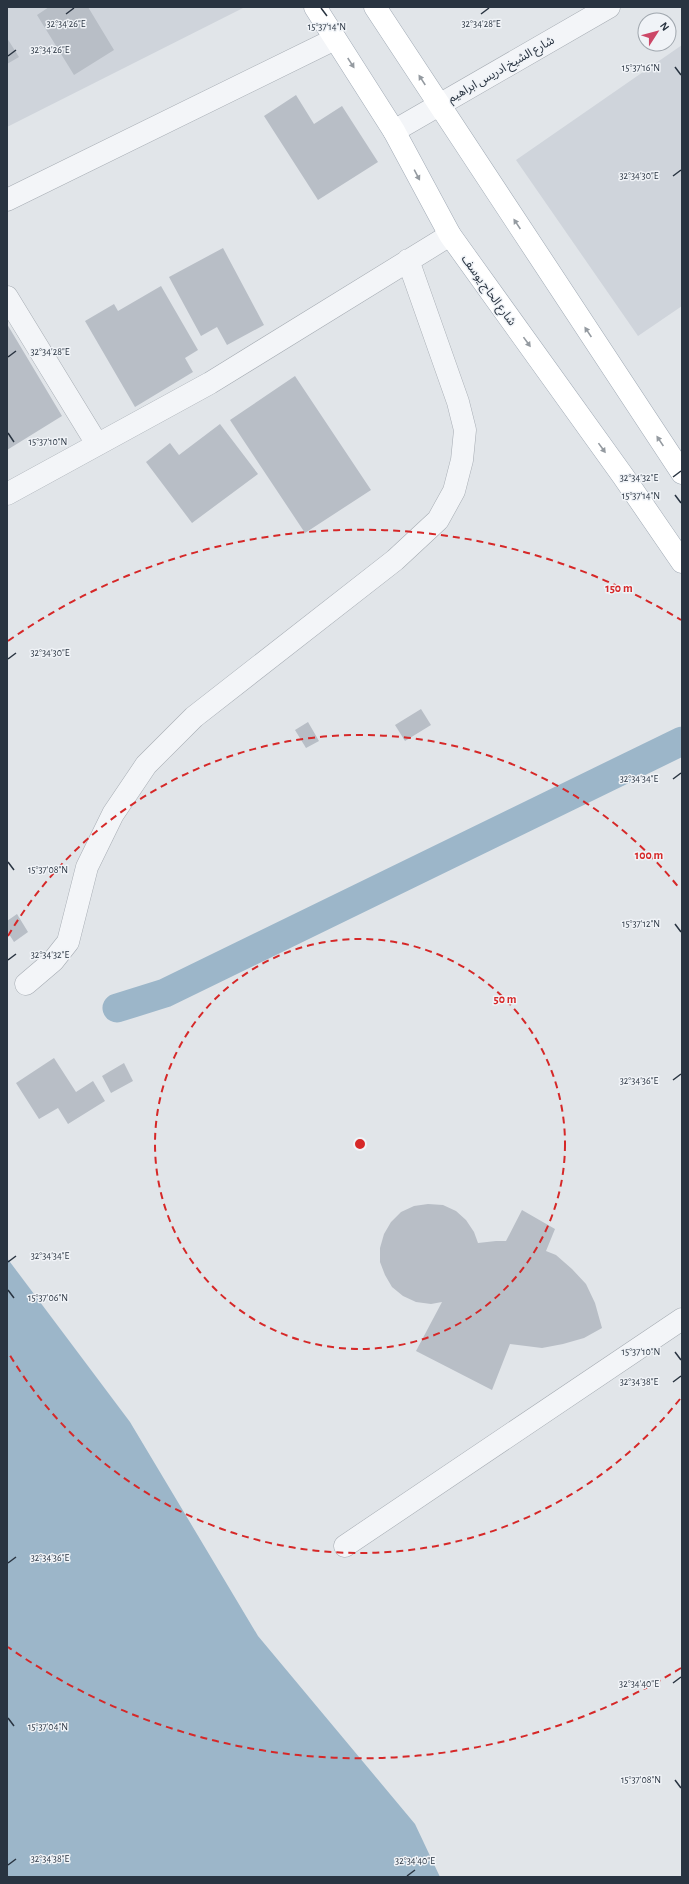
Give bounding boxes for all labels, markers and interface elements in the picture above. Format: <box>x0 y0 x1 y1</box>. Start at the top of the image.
north arrow <box>637 12 677 52</box>
text: 32°34'26"E <box>46 19 86 29</box>
text: 32°34'28"E <box>461 19 501 29</box>
text: N <box>658 20 671 33</box>
text: 15°37'14"N <box>308 22 346 32</box>
street label: شارع الشيخ ادريس ابراهيم <box>446 34 558 107</box>
text: 32°34'26"E <box>30 45 70 55</box>
one-way arrow <box>347 58 354 69</box>
text: 15°37'16"N <box>622 63 660 73</box>
one-way arrow <box>418 75 426 85</box>
one-way arrow <box>414 169 421 181</box>
text: 32°34'30"E <box>619 171 659 181</box>
one-way arrow <box>513 218 520 230</box>
street label: شارع الحاج يوسف <box>457 253 519 329</box>
one-way arrow <box>584 327 592 338</box>
one-way arrow <box>523 337 531 347</box>
text: 32°34'28"E <box>30 347 70 357</box>
one-way arrow <box>656 436 664 446</box>
text: 15°37'10"N <box>29 437 67 447</box>
one-way arrow <box>598 442 606 453</box>
text: 32°34'32"E <box>620 473 658 483</box>
text: 15°37'14"N <box>622 491 660 501</box>
text: 150 m <box>605 582 633 594</box>
text: 32°34'30"E <box>30 648 70 658</box>
text: 32°34'34"E <box>620 774 659 784</box>
text: 100 m <box>635 849 663 861</box>
text: 15°37'08"N <box>28 865 68 875</box>
text: 15°37'12"N <box>622 919 660 929</box>
text: 32°34'32"E <box>31 950 69 960</box>
text: 50 m <box>494 993 517 1005</box>
text: 32°34'36"E <box>620 1076 658 1086</box>
centre of rings <box>353 1137 367 1151</box>
text: 32°34'34"E <box>31 1251 70 1261</box>
text: 15°37'06"N <box>28 1293 68 1303</box>
text: 15°37'10"N <box>622 1347 660 1357</box>
text: 32°34'38"E <box>620 1377 659 1387</box>
text: 32°34'36"E <box>31 1553 69 1563</box>
text: 32°34'40"E <box>619 1679 659 1689</box>
text: 15°37'04"N <box>28 1722 68 1732</box>
text: 15°37'08"N <box>621 1775 661 1785</box>
text: 32°34'38"E <box>31 1854 70 1864</box>
text: 32°34'40"E <box>395 1856 435 1866</box>

